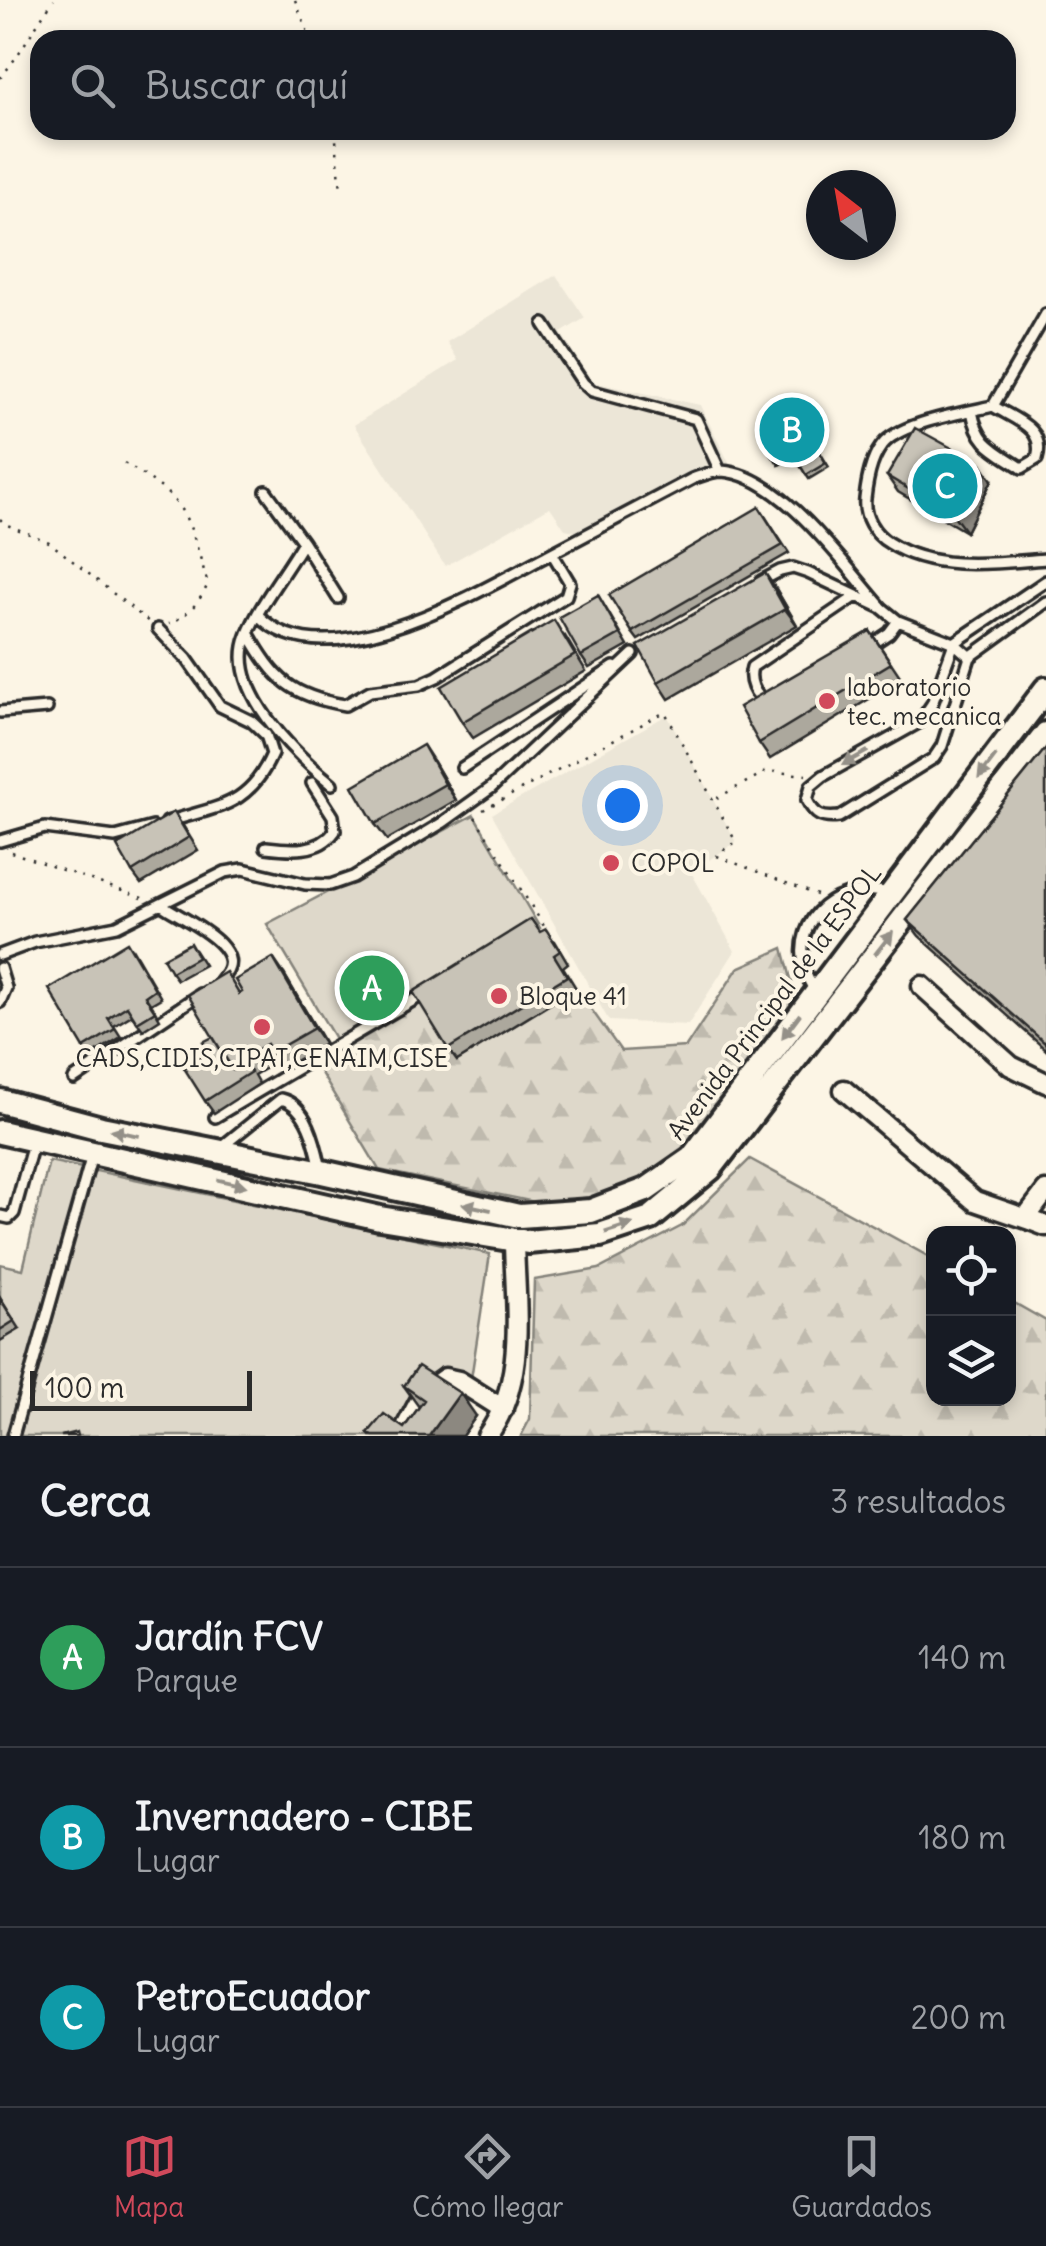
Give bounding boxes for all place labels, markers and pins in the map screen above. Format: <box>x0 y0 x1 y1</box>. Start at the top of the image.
pin: B <box>760 392 824 468</box>
pin: C <box>912 448 978 524</box>
place label: laboratorio tec. mecanica <box>847 671 1002 732</box>
marker: laboratorio tec. mecanica <box>816 690 838 712</box>
place label: COPOL <box>631 847 714 879</box>
marker: COPOL <box>600 852 622 874</box>
pin: A <box>340 950 404 1026</box>
place label: Bloque 41 <box>519 980 627 1012</box>
marker: Bloque 41 <box>488 985 510 1007</box>
marker: CADS,CIDIS,CIPAT,CENAIM,CISE <box>251 1016 273 1038</box>
place label: CADS,CIDIS,CIPAT,CENAIM,CISE <box>76 1042 448 1074</box>

